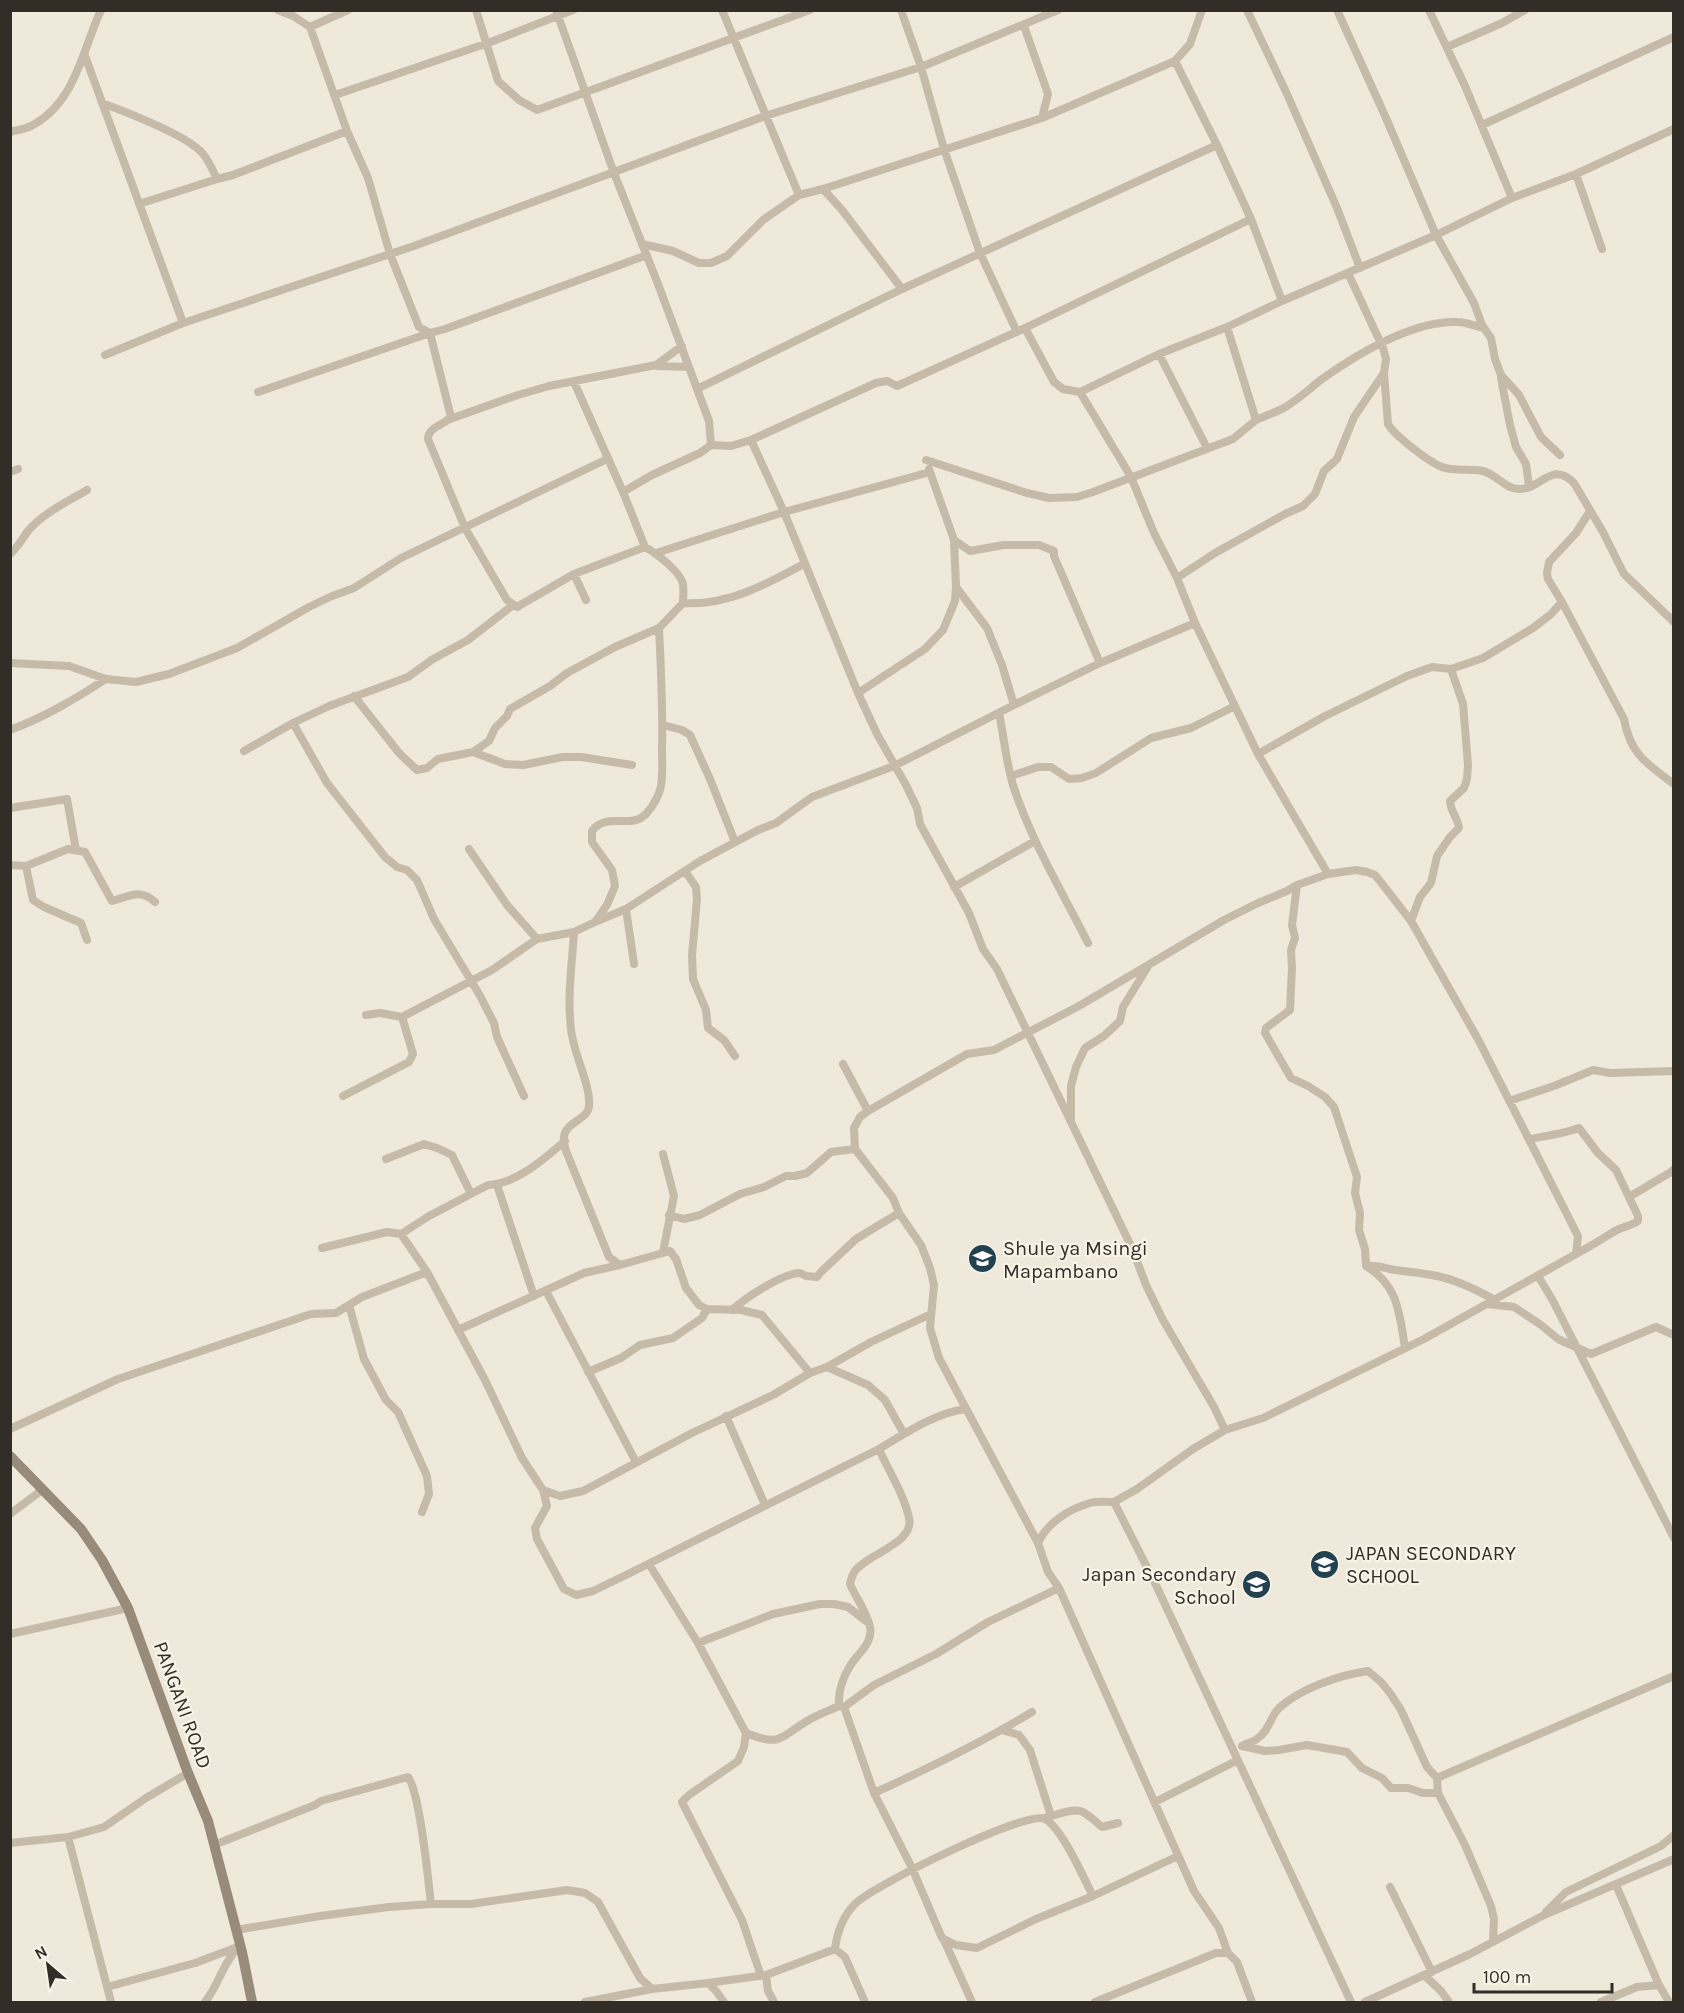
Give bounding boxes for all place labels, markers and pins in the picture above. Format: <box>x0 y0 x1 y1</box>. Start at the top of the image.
place label: Shule ya Msingi Mapambano <box>1003 1237 1148 1283</box>
school or university icon: Shule ya Msingi Mapambano <box>966 1243 998 1275</box>
place label: JAPAN SECONDARY SCHOOL <box>1346 1542 1516 1588</box>
school or university icon: JAPAN SECONDARY SCHOOL <box>1309 1549 1341 1581</box>
place label: Japan Secondary School <box>1082 1563 1236 1609</box>
school or university icon: Japan Secondary School <box>1241 1569 1273 1601</box>

